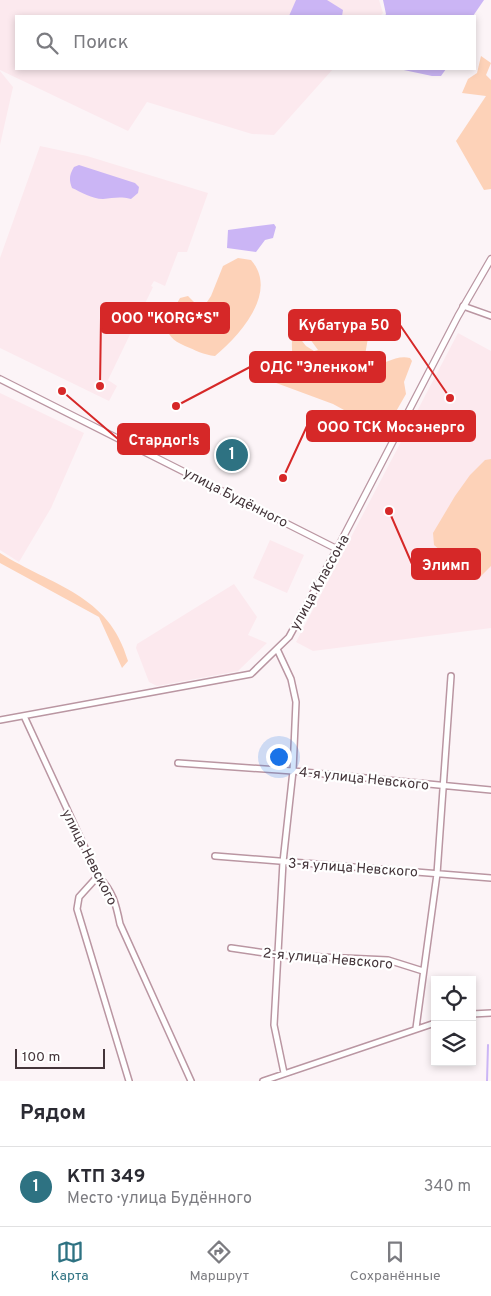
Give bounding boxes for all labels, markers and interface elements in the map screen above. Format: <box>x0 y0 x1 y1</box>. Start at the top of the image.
search box <box>15 15 476 70</box>
icon: search <box>33 29 61 57</box>
text: Поиск <box>73 31 129 55</box>
callout: ООО "KORG*S" <box>101 303 229 333</box>
text: ООО "KORG*S" <box>111 310 219 329</box>
callout: Кубатура 50 <box>289 310 400 340</box>
text: Кубатура 50 <box>299 317 390 336</box>
callout: ОДС "Эленком" <box>250 352 385 382</box>
text: ОДС "Эленком" <box>260 359 374 378</box>
callout: ООО ТСК Мосэнерго <box>307 411 475 441</box>
text: ООО ТСК Мосэнерго <box>317 419 465 438</box>
callout: Стардог!s <box>118 424 209 454</box>
text: Стардог!s <box>128 432 200 451</box>
pin: 1 <box>216 436 248 474</box>
street label: улица Будённого <box>180 465 291 532</box>
street label: улица Классона <box>287 532 354 633</box>
callout: Элимп <box>412 549 480 579</box>
text: Элимп <box>422 557 470 576</box>
your location <box>266 744 292 770</box>
street label: 4-я улица Невского <box>298 764 430 795</box>
street label: улица Невского <box>57 807 120 909</box>
street label: 3-я улица Невского <box>287 855 419 882</box>
street label: 2-я улица Невского <box>262 945 394 974</box>
map controls <box>431 976 476 1066</box>
button: locate <box>431 976 476 1021</box>
button: layers <box>431 1021 476 1066</box>
scale bar <box>15 1046 105 1069</box>
text: 100 m <box>22 1049 60 1066</box>
text: Рядом <box>20 1100 86 1127</box>
text: КТП 349 <box>67 1165 145 1189</box>
text: 1 <box>33 1177 39 1197</box>
text: 340 m <box>424 1177 471 1197</box>
text: Место · улица Будённого <box>67 1189 252 1209</box>
tab: Карта <box>50 1238 89 1285</box>
tab: Маршрут <box>189 1238 249 1285</box>
tab: Сохранённые <box>350 1238 441 1285</box>

